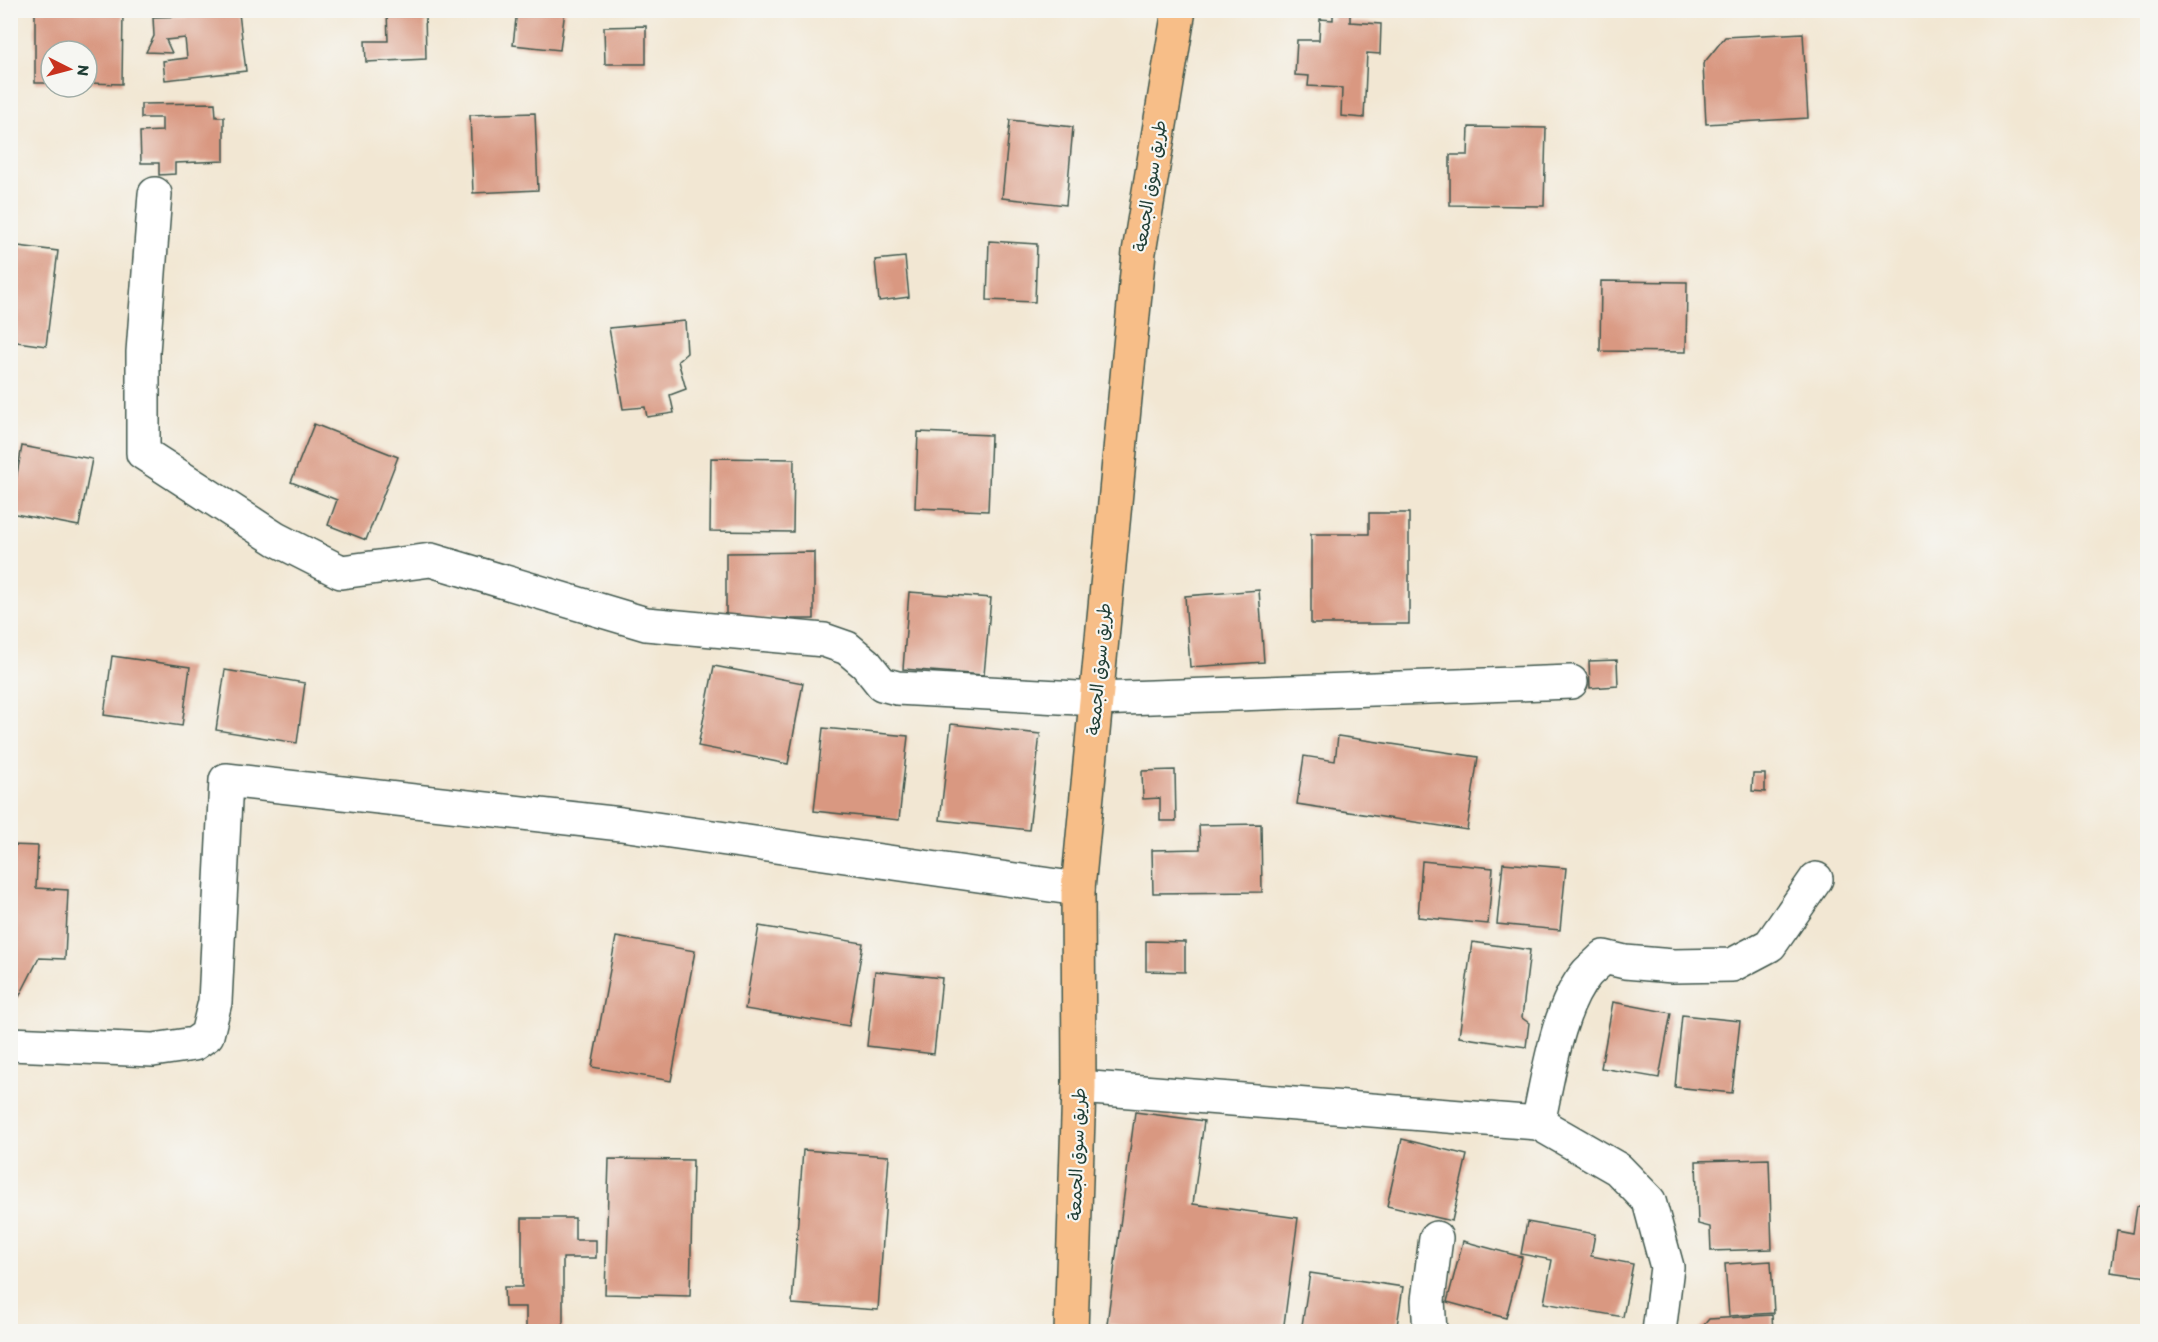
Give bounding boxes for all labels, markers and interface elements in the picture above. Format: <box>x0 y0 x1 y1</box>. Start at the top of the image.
north arrow <box>39 39 99 99</box>
text: N <box>73 64 93 77</box>
street label: طريق سوق الجمعة <box>1129 119 1171 253</box>
street label: طريق سوق الجمعة <box>1082 602 1116 736</box>
street label: طريق سوق الجمعة <box>1064 1087 1090 1221</box>

